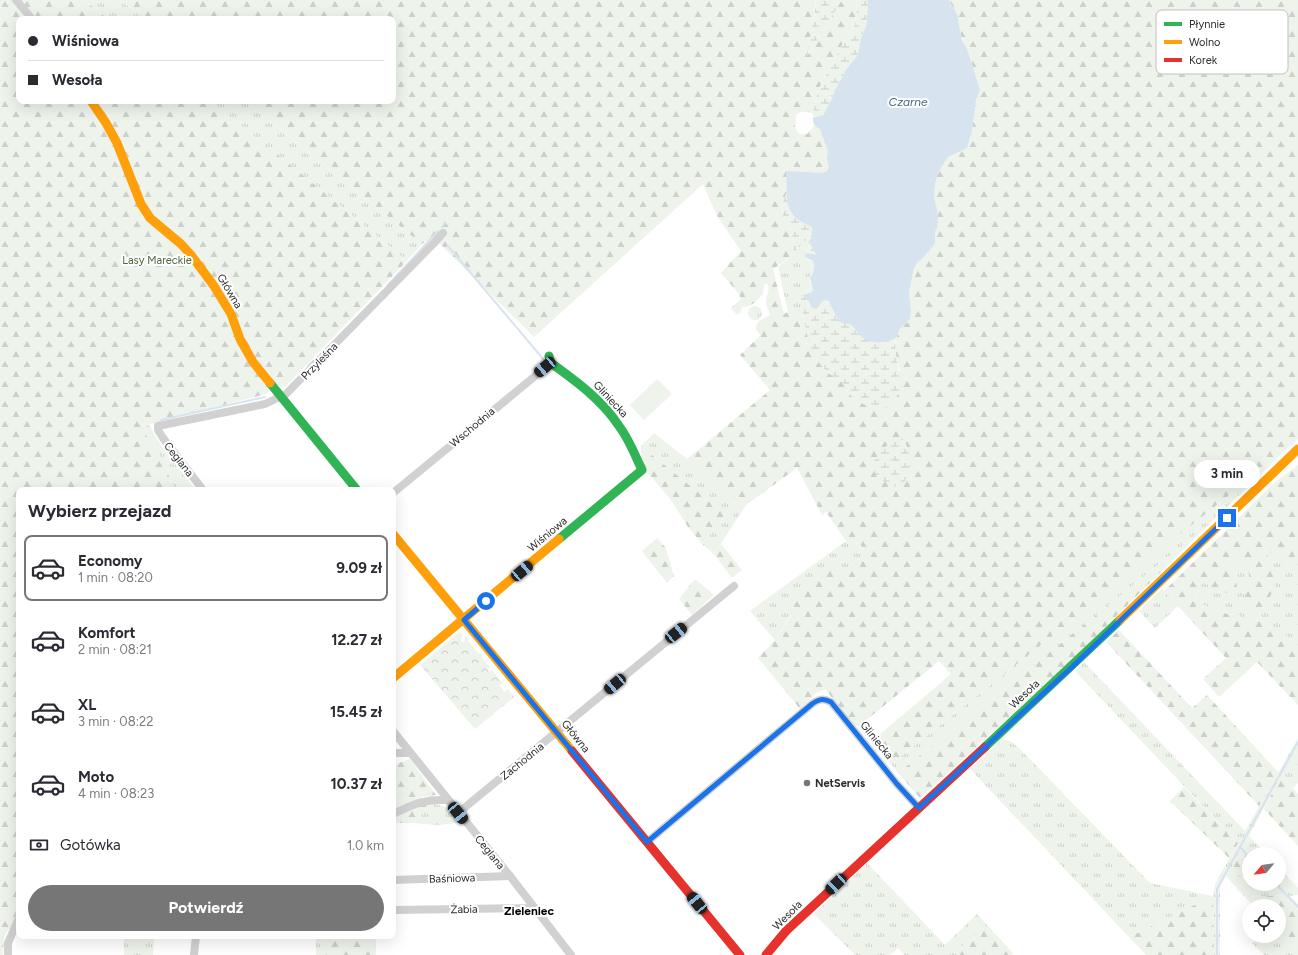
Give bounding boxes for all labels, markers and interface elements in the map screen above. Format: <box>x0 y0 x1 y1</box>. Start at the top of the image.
legend <box>1156 10 1288 74</box>
text: Płynnie <box>1189 18 1225 31</box>
text: Wiśniowa <box>52 32 119 50</box>
text: Wolno <box>1189 36 1220 49</box>
text: Korek <box>1189 54 1218 67</box>
text: Wesoła <box>52 71 102 89</box>
water label: Czarne <box>889 95 928 109</box>
park label: Lasy Mareckie <box>122 254 192 267</box>
street label: Główna <box>214 272 245 311</box>
street label: Przyleśna <box>299 340 340 383</box>
car <box>532 355 558 379</box>
street label: Gliniecka <box>591 379 631 420</box>
street label: Wschodnia <box>447 405 498 450</box>
street label: Ceglana <box>161 439 196 479</box>
callout: 3 min <box>1194 460 1260 488</box>
text: 3 min <box>1211 466 1243 481</box>
text: Wybierz przejazd <box>28 500 171 522</box>
route end <box>1218 509 1236 527</box>
street label: Wiśniowa <box>525 514 570 555</box>
icon: car <box>30 550 66 586</box>
text: Economy <box>78 552 143 570</box>
text: 9.09 zł <box>336 559 382 577</box>
car <box>509 559 535 583</box>
text: 1 min · 08:20 <box>78 570 153 585</box>
route start <box>477 592 495 610</box>
car <box>663 621 689 645</box>
icon: car <box>30 622 66 658</box>
text: Komfort <box>78 624 135 642</box>
text: 12.27 zł <box>331 631 382 649</box>
text: 2 min · 08:21 <box>78 642 152 657</box>
car <box>602 672 628 696</box>
street label: Wesoła <box>1007 677 1042 712</box>
icon: car <box>30 694 66 730</box>
text: XL <box>78 696 96 714</box>
text: 15.45 zł <box>330 703 382 721</box>
text: 3 min · 08:22 <box>78 714 153 729</box>
street label: Główna <box>559 717 593 755</box>
street label: Gliniecka <box>857 719 896 762</box>
street label: Zachodnia <box>498 740 547 783</box>
icon: car <box>30 766 66 802</box>
text: Moto <box>78 768 114 786</box>
text: 10.37 zł <box>331 775 382 793</box>
place label: NetServis <box>815 777 865 790</box>
marker: NetServis <box>802 778 812 788</box>
text: 4 min · 08:23 <box>78 786 154 801</box>
car <box>446 800 470 826</box>
street label: Ceglana <box>472 833 507 872</box>
icon: cash <box>28 834 50 856</box>
text: Gotówka <box>60 836 121 854</box>
text: 1.0 km <box>347 838 384 853</box>
north arrow <box>1242 847 1286 891</box>
map controls <box>1242 847 1286 943</box>
street label: Baśniowa <box>429 871 475 886</box>
car <box>823 871 849 897</box>
button: Potwierdź <box>28 885 384 931</box>
car <box>685 890 709 916</box>
street label: Wesoła <box>770 898 805 933</box>
button: locate <box>1242 899 1286 943</box>
street label: Żabia <box>450 903 478 916</box>
district label: Zieleniec <box>504 904 555 918</box>

